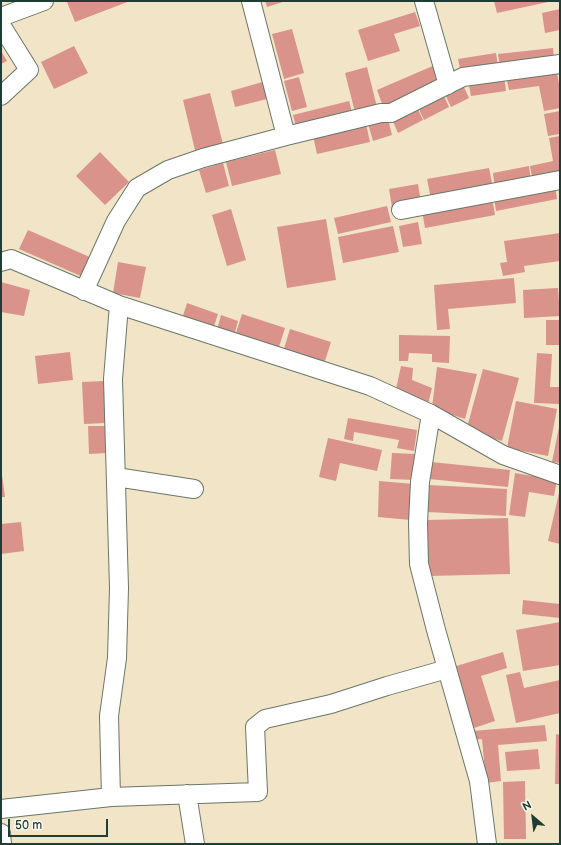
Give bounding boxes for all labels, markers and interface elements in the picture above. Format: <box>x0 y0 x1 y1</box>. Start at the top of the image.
north arrow <box>513 797 553 837</box>
text: N <box>520 798 534 814</box>
scale bar <box>10 811 110 837</box>
text: 50 m <box>15 818 42 833</box>

